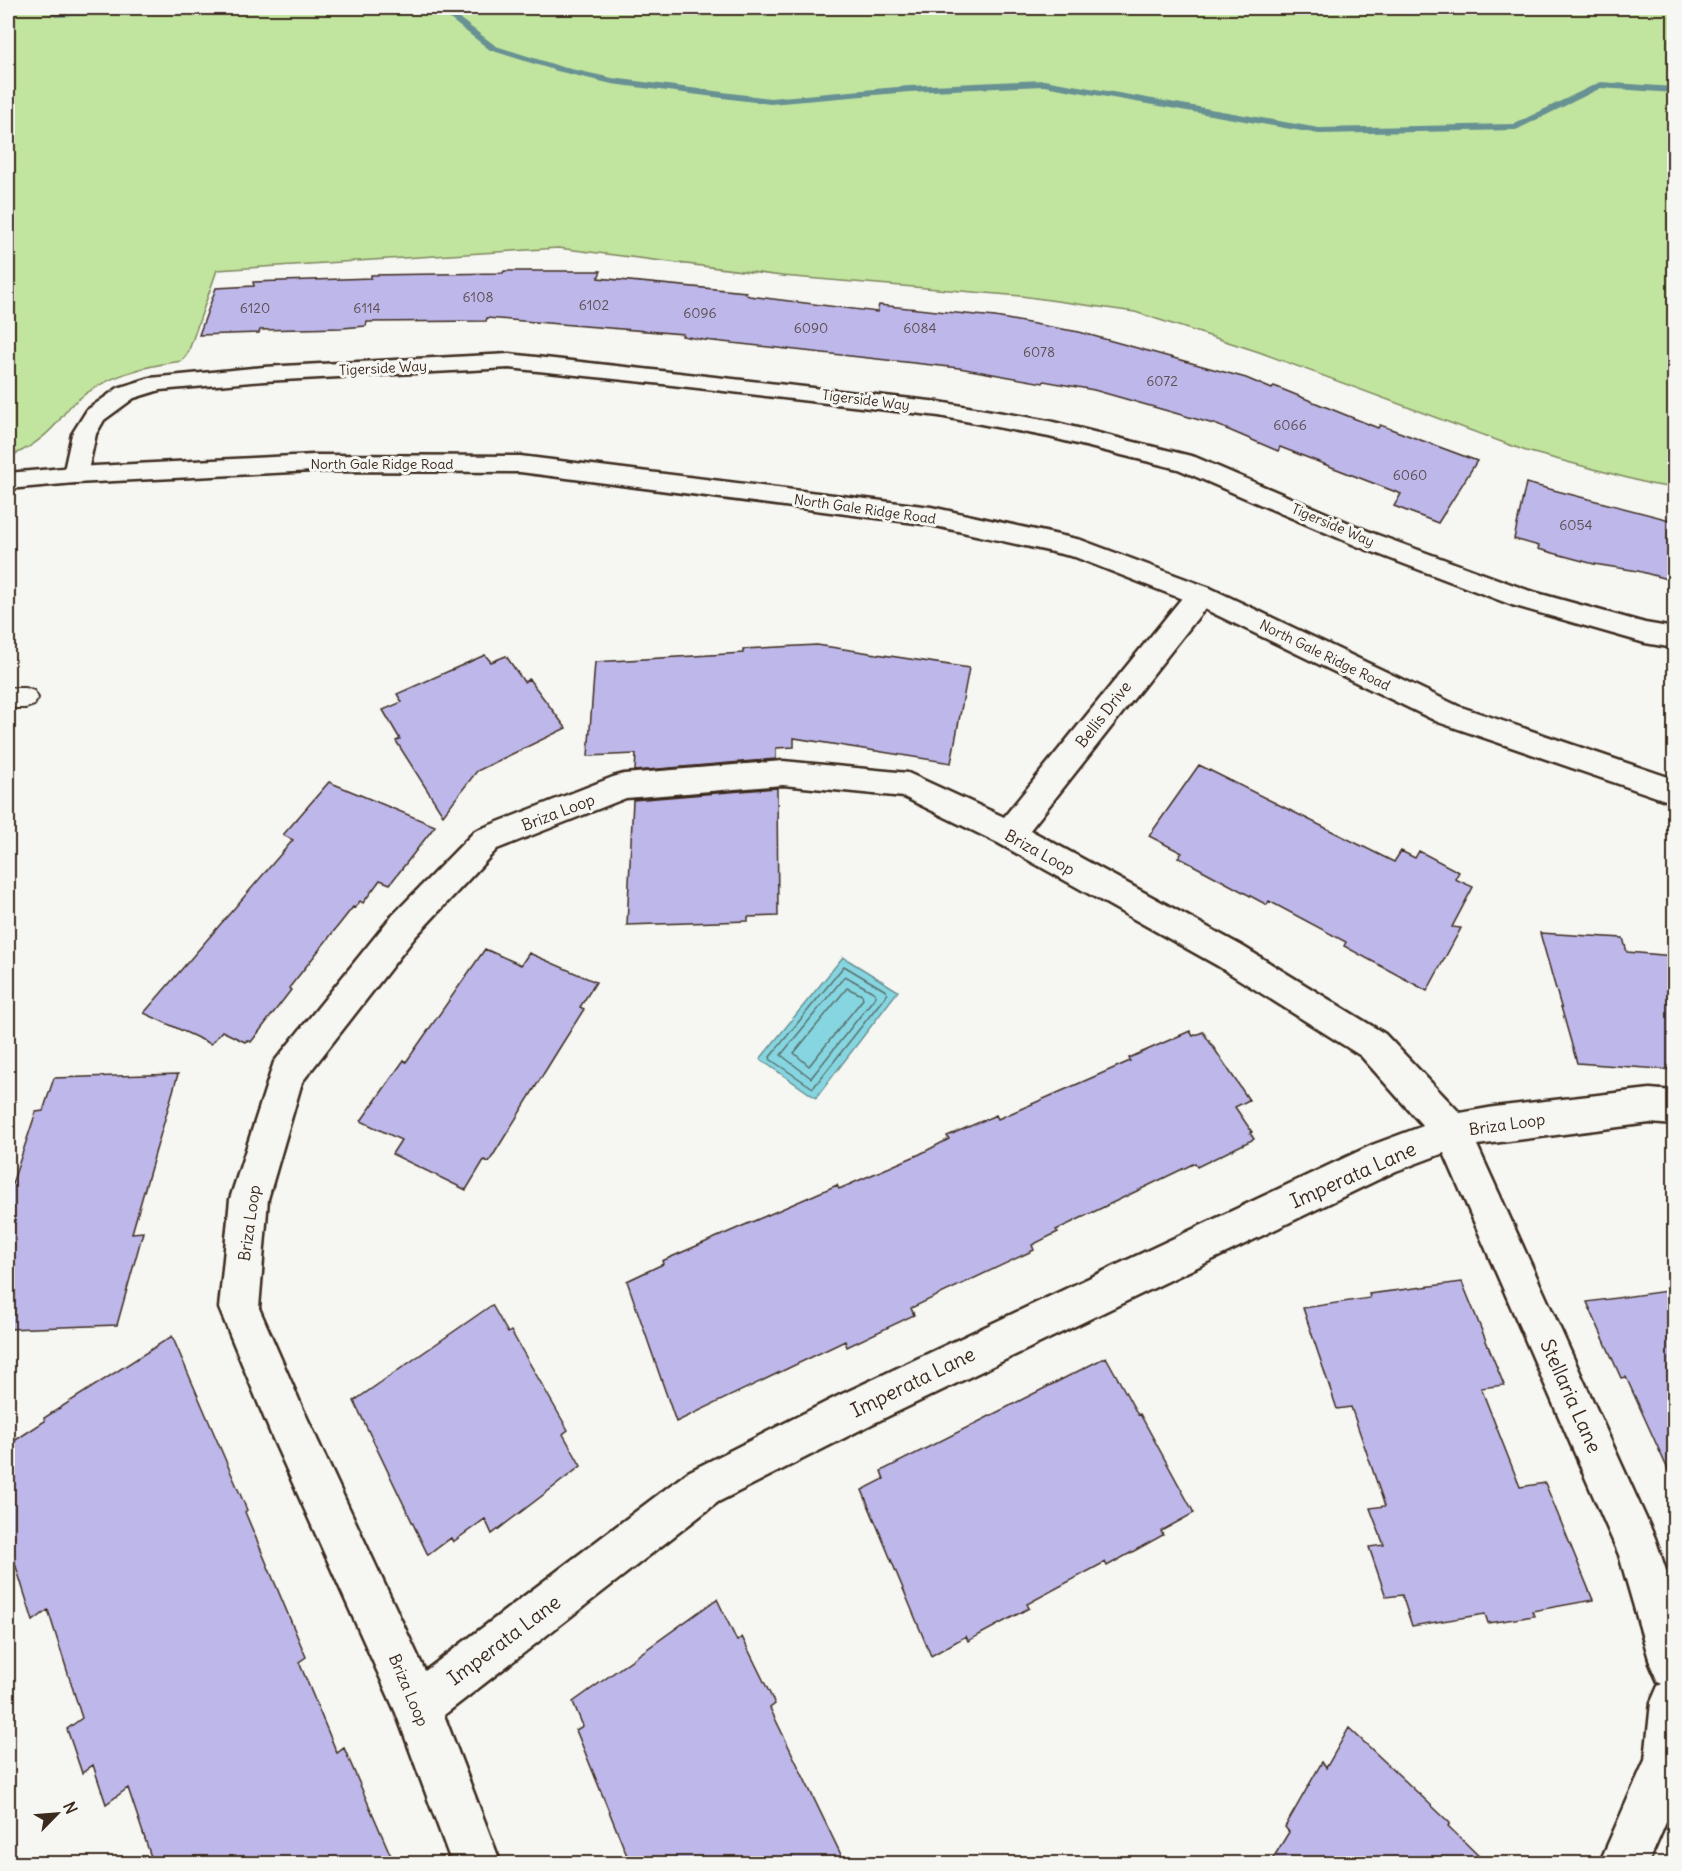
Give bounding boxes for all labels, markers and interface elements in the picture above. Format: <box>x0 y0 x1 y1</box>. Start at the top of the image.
house number: 6108 <box>463 288 493 306</box>
house number: 6102 <box>579 296 610 314</box>
house number: 6120 <box>240 299 270 317</box>
house number: 6114 <box>353 299 381 317</box>
house number: 6096 <box>683 304 717 322</box>
house number: 6090 <box>794 319 828 337</box>
house number: 6084 <box>903 319 937 337</box>
house number: 6078 <box>1023 343 1055 361</box>
street label: Tigerside Way <box>338 357 428 379</box>
house number: 6072 <box>1146 372 1178 390</box>
street label: Tigerside Way <box>821 386 911 414</box>
house number: 6066 <box>1273 416 1307 434</box>
street label: North Gale Ridge Road <box>310 455 454 473</box>
house number: 6060 <box>1393 466 1427 484</box>
street label: North Gale Ridge Road <box>793 490 937 528</box>
street label: Tigerside Way <box>1289 499 1377 551</box>
house number: 6054 <box>1559 516 1593 534</box>
street label: North Gale Ridge Road <box>1257 616 1393 694</box>
street label: Bellis Drive <box>1071 677 1135 751</box>
street label: Briza Loop <box>519 789 597 835</box>
street label: Briza Loop <box>1002 825 1078 879</box>
street label: Briza Loop <box>1468 1109 1546 1139</box>
street label: Imperata Lane <box>1286 1136 1420 1213</box>
street label: Briza Loop <box>234 1184 264 1262</box>
street label: Stellaria Lane <box>1535 1335 1608 1457</box>
street label: Imperata Lane <box>847 1341 979 1422</box>
street label: Imperata Lane <box>442 1589 565 1690</box>
street label: Briza Loop <box>385 1651 433 1729</box>
north arrow <box>27 1784 87 1844</box>
text: N <box>59 1798 82 1817</box>

